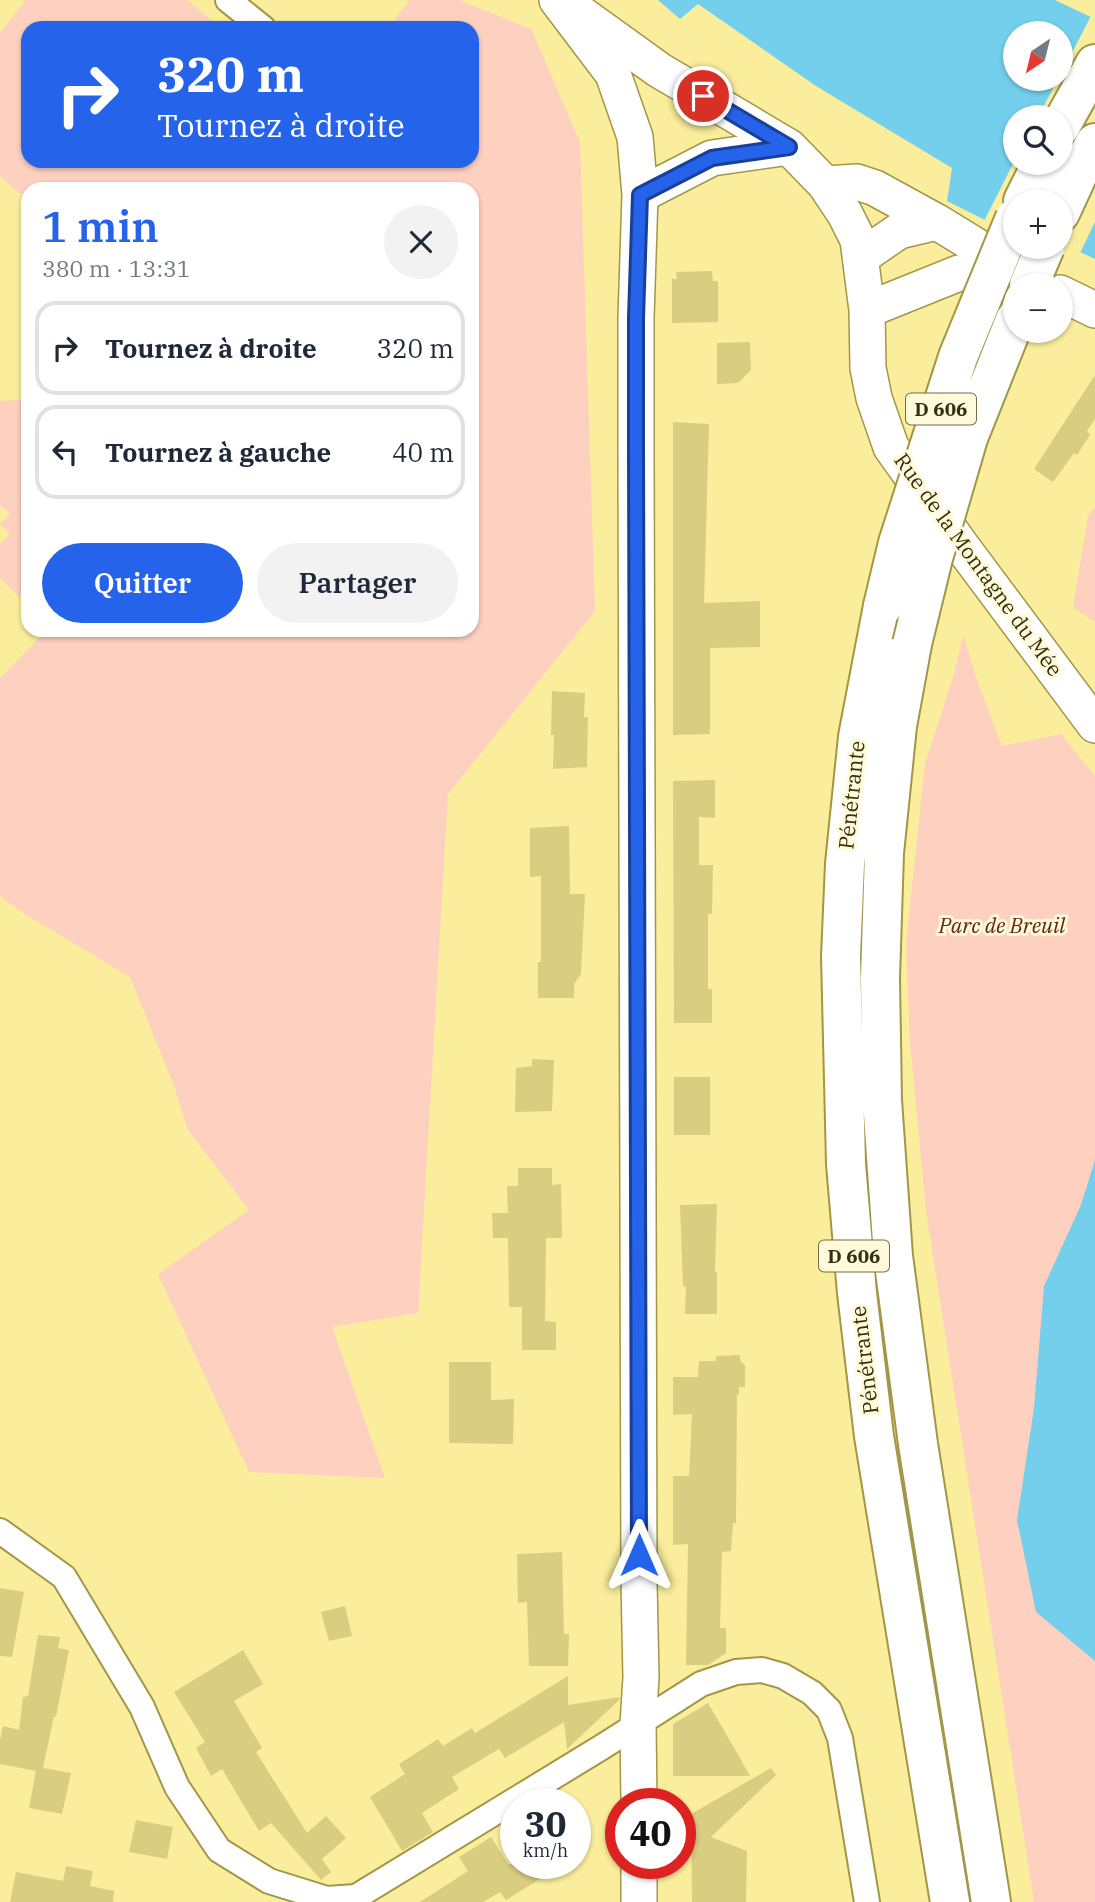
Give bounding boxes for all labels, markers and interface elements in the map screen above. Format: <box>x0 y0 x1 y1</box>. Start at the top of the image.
north arrow <box>1003 21 1073 91</box>
map controls <box>1003 21 1073 343</box>
text: 320 m <box>157 42 304 105</box>
icon: right <box>42 49 133 140</box>
pin <box>673 66 733 126</box>
icon: arrive <box>684 77 722 115</box>
text: Tournez à droite <box>157 104 405 146</box>
button: search <box>1003 105 1073 175</box>
button: + <box>1003 189 1073 259</box>
text: 1 min <box>42 199 159 254</box>
button: close <box>384 205 458 279</box>
text: 380 m · 13:31 <box>42 253 191 283</box>
button: − <box>1003 273 1073 343</box>
icon: right <box>46 329 84 367</box>
text: Tournez à droite <box>105 331 317 365</box>
text: 320 m <box>376 331 454 365</box>
road number: D 606 <box>906 394 976 424</box>
icon: left <box>46 433 84 471</box>
text: Tournez à gauche <box>105 435 331 469</box>
text: 40 m <box>392 435 454 469</box>
street label: Rue de la Montagne du Mée <box>888 447 1069 682</box>
button: Quitter <box>42 543 243 623</box>
button: Partager <box>257 543 458 623</box>
street label: Pénétrante <box>831 739 871 851</box>
park label: Parc de Breuil <box>938 911 1066 939</box>
road number: D 606 <box>819 1240 889 1272</box>
street label: Pénétrante <box>843 1304 885 1416</box>
position arrow <box>602 1518 676 1592</box>
speed limit sign: 40 <box>605 1788 696 1879</box>
text: 30 <box>524 1801 567 1847</box>
text: km/h <box>523 1839 568 1862</box>

